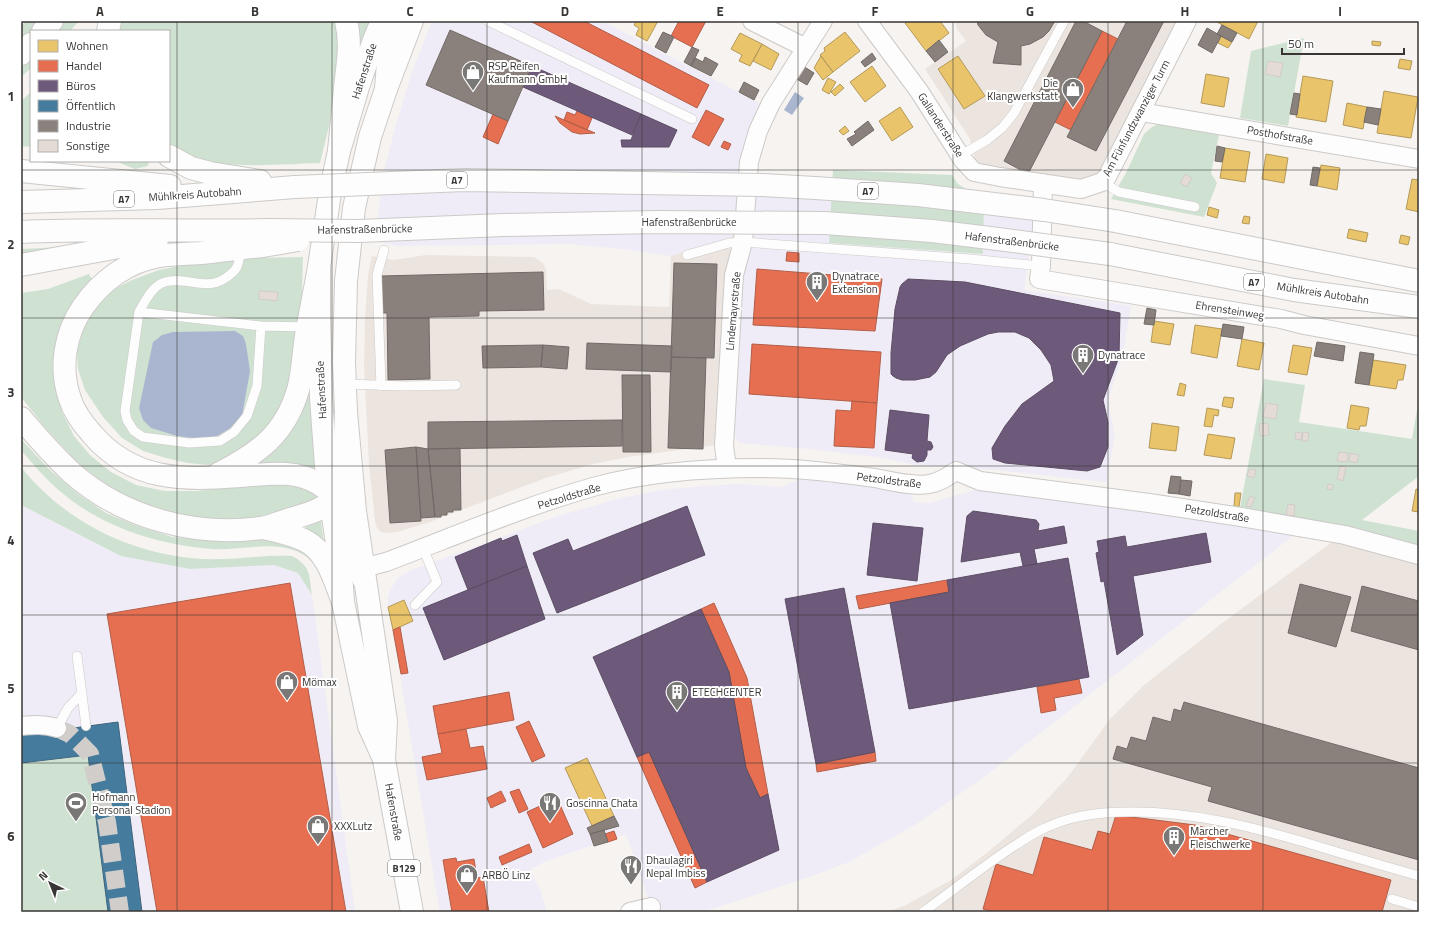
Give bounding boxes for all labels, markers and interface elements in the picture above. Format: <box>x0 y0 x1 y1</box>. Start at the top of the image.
text: A <box>96 1 104 21</box>
text: B <box>251 1 259 21</box>
text: C <box>406 1 414 21</box>
text: D <box>561 1 569 21</box>
text: E <box>716 1 724 21</box>
text: F <box>872 1 879 21</box>
text: G <box>1026 1 1034 21</box>
text: H <box>1181 1 1189 21</box>
text: I <box>1338 1 1342 21</box>
legend <box>30 30 170 162</box>
scale bar <box>1282 30 1404 56</box>
text: 50 m <box>1288 34 1314 53</box>
text: Wohnen <box>66 36 108 55</box>
street label: Hafenstraße <box>347 40 381 101</box>
text: Handel <box>66 56 102 75</box>
street label: Am Fünfundzwanziger Turm <box>1098 57 1174 179</box>
place label: RSP Reifen Kaufmann GmbH <box>488 58 567 87</box>
shop icon: RSP Reifen Kaufmann GmbH <box>460 59 486 92</box>
place label: Die Klangwerkstatt <box>987 75 1058 104</box>
text: Büros <box>66 76 96 95</box>
shop icon: Die Klangwerkstatt <box>1060 76 1086 109</box>
text: 1 <box>7 86 15 106</box>
street label: Gallanderstraße <box>914 90 968 161</box>
text: Öffentlich <box>66 96 116 115</box>
text: Industrie <box>66 116 111 135</box>
street label: Posthofstraße <box>1246 121 1315 149</box>
text: Sonstige <box>66 136 110 155</box>
road number: A7 <box>447 172 467 188</box>
street label: Mühlkreis Autobahn <box>148 183 242 205</box>
road number: A7 <box>858 183 878 199</box>
road number: A7 <box>114 191 134 207</box>
street label: Hafenstraßenbrücke <box>642 214 737 230</box>
street label: Hafenstraßenbrücke <box>317 220 413 238</box>
street label: Hafenstraßenbrücke <box>964 227 1061 255</box>
text: 2 <box>7 234 15 254</box>
place label: Dynatrace Extension <box>832 268 880 297</box>
building icon: Dynatrace Extension <box>804 269 830 302</box>
street label: Lindemayrstraße <box>722 271 744 351</box>
road number: A7 <box>1244 274 1264 290</box>
street label: Mühlkreis Autobahn <box>1276 278 1370 308</box>
street label: Ehrensteinweg <box>1194 297 1266 323</box>
building icon: Dynatrace <box>1070 342 1096 375</box>
place label: Dynatrace <box>1098 347 1146 363</box>
street label: Hafenstraße <box>311 360 331 419</box>
text: 3 <box>7 382 15 402</box>
street label: Petzoldstraße <box>856 468 923 492</box>
street label: Petzoldstraße <box>535 479 603 513</box>
street label: Petzoldstraße <box>1184 500 1251 526</box>
text: 4 <box>7 530 15 550</box>
shop icon: Mömax <box>274 669 300 702</box>
place label: Mömax <box>302 674 337 690</box>
text: 5 <box>7 678 15 698</box>
building icon: ETECHCENTER <box>664 679 690 712</box>
place label: ETECHCENTER <box>692 684 762 700</box>
street label: Hafenstraße <box>381 782 407 842</box>
place label: Hofmann Personal Stadion <box>92 789 170 818</box>
sports icon: Hofmann Personal Stadion <box>63 790 89 823</box>
restaurant icon: Goscinna Chata <box>537 790 563 823</box>
place label: Goscinna Chata <box>566 795 638 811</box>
shop icon: XXXLutz <box>305 813 331 846</box>
place label: XXXLutz <box>334 818 372 834</box>
place label: Marcher Fleischwerke <box>1190 823 1251 852</box>
building icon: Marcher Fleischwerke <box>1161 824 1187 857</box>
text: 6 <box>7 826 15 846</box>
place label: Dhaulagiri Nepal Imbiss <box>646 852 706 881</box>
restaurant icon: Dhaulagiri Nepal Imbiss <box>618 853 644 886</box>
road number: B129 <box>388 860 420 876</box>
shop icon: ARBÖ Linz <box>454 862 480 895</box>
north arrow <box>30 863 70 903</box>
text: N <box>35 867 51 884</box>
place label: ARBÖ Linz <box>482 867 530 883</box>

